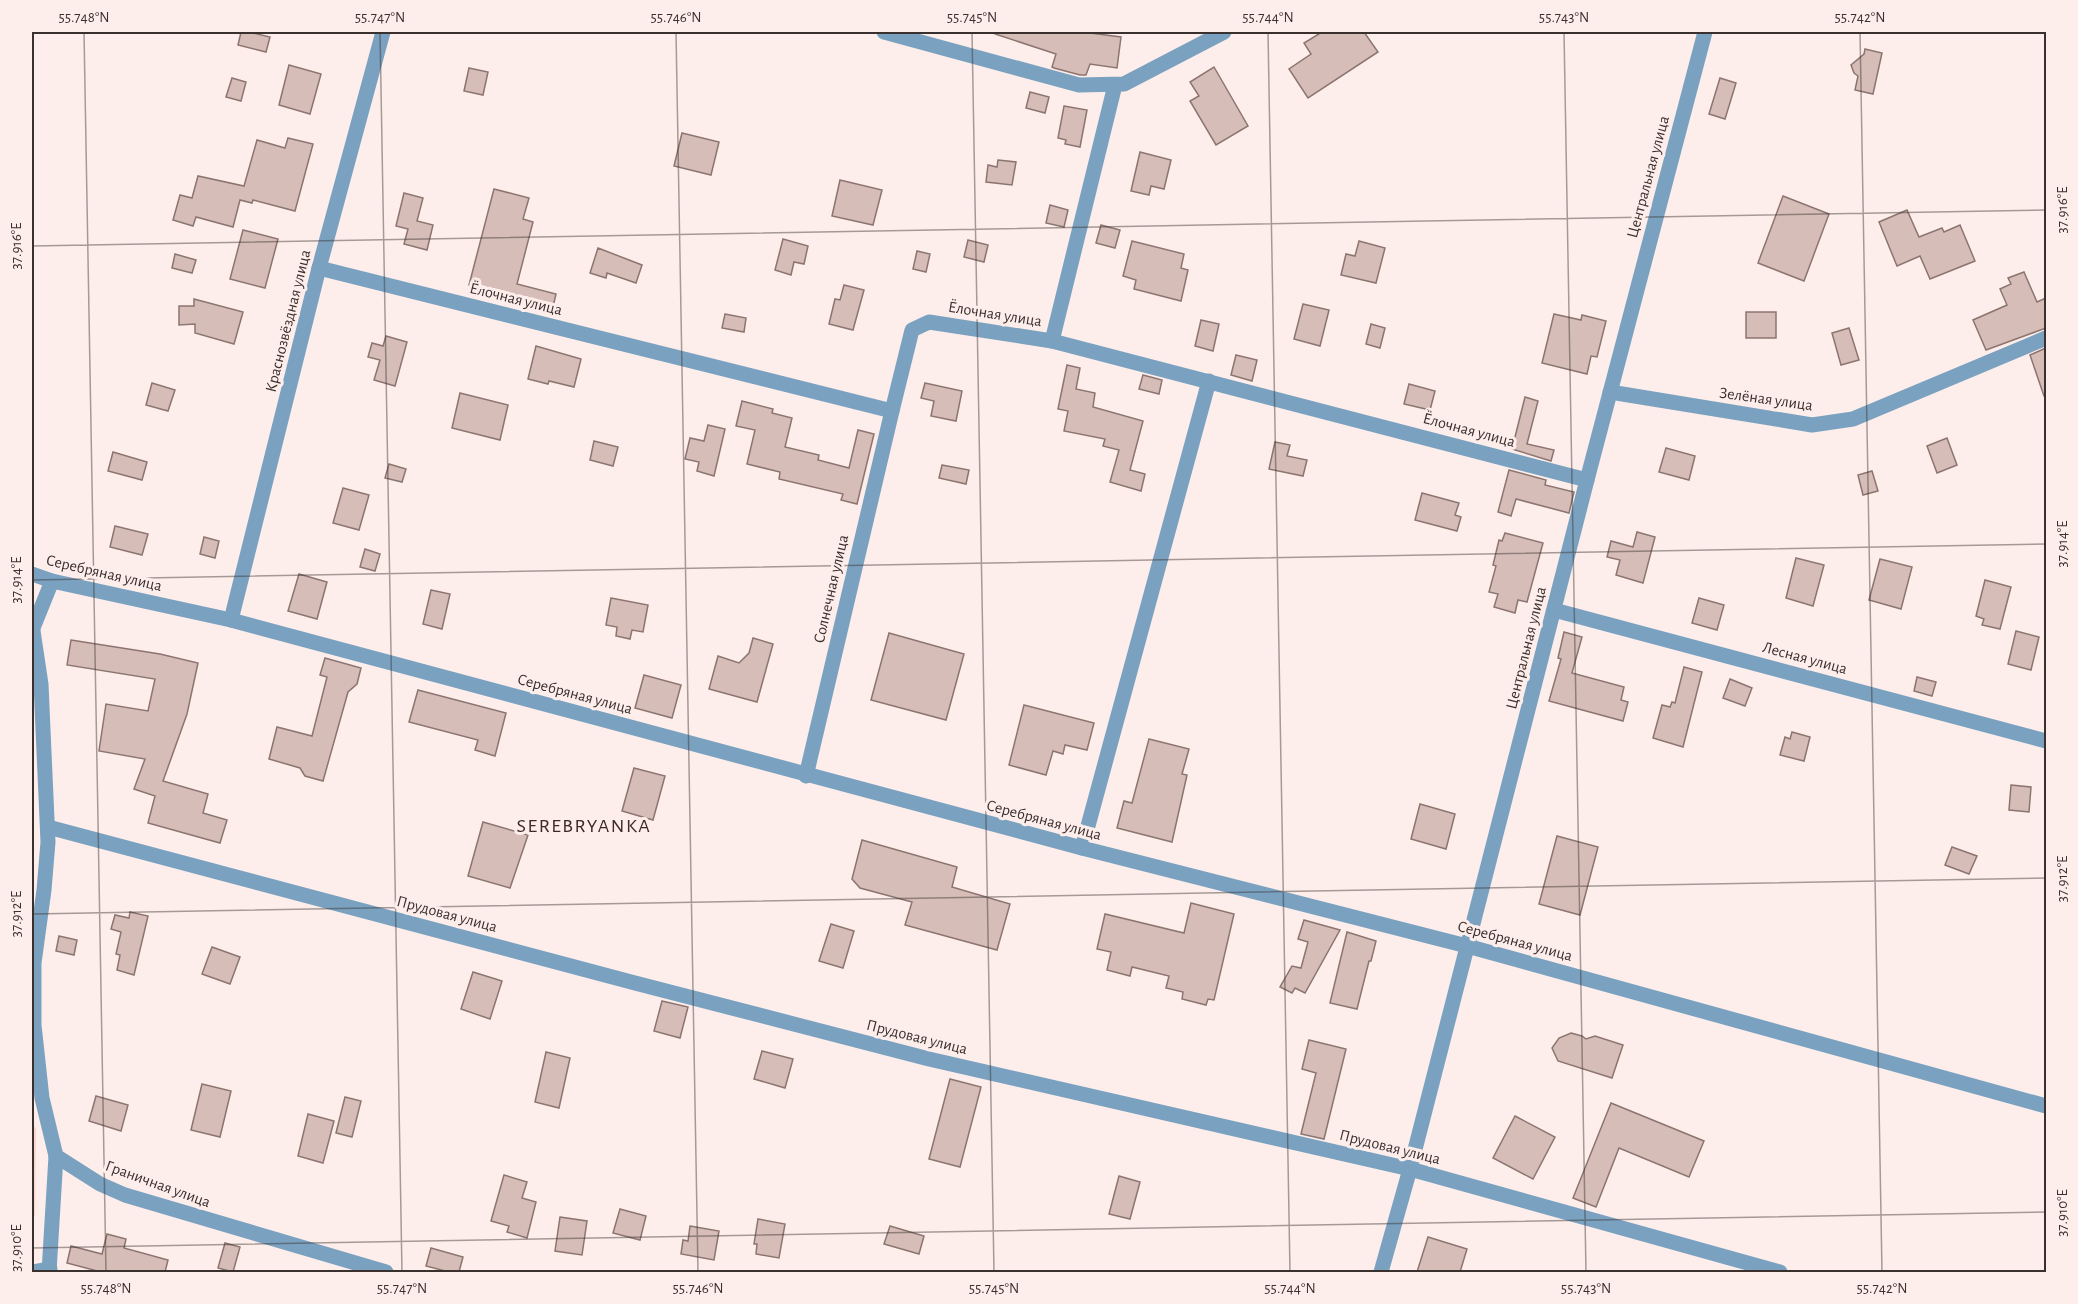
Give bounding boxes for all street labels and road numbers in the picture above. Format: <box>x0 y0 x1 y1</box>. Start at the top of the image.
street label: Центральная улица <box>1624 114 1673 240</box>
street label: Краснозвёздная улица <box>263 248 314 394</box>
street label: Ёлочная улица <box>468 278 564 319</box>
street label: Ёлочная улица <box>947 297 1043 330</box>
street label: Зелёная улица <box>1718 385 1814 414</box>
street label: Ёлочная улица <box>1421 408 1517 451</box>
street label: Солнечная улица <box>811 533 852 645</box>
street label: Серебряная улица <box>44 552 163 595</box>
street label: Центральная улица <box>1503 585 1550 711</box>
street label: Лесная улица <box>1761 639 1849 678</box>
street label: Серебряная улица <box>515 671 634 718</box>
street label: Серебряная улица <box>984 797 1103 844</box>
street label: Прудовая улица <box>395 893 499 936</box>
street label: Серебряная улица <box>1455 918 1574 965</box>
street label: Прудовая улица <box>865 1017 969 1058</box>
street label: Прудовая улица <box>1338 1127 1442 1168</box>
street label: Граничная улица <box>103 1158 213 1211</box>

